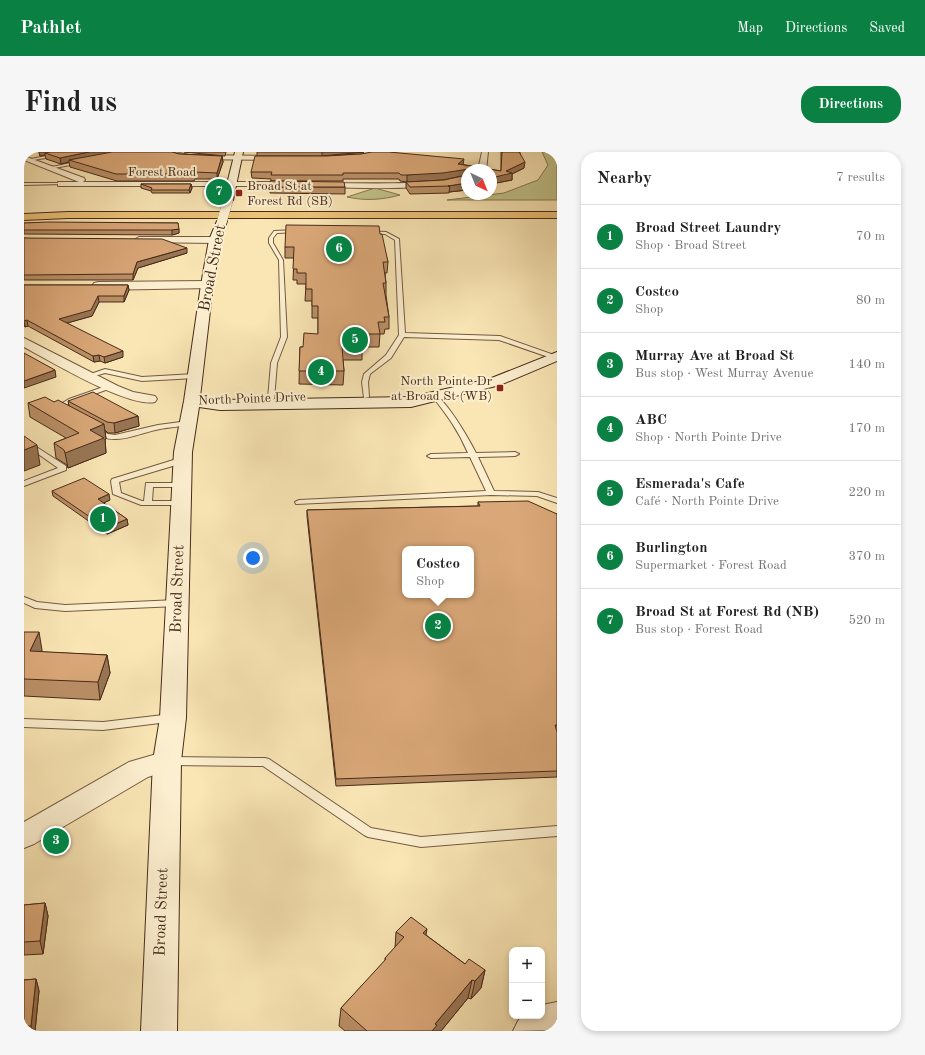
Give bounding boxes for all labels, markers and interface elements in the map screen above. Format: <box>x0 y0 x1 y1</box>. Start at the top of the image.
text: Pathlet <box>20 19 81 38</box>
text: Map <box>737 21 763 35</box>
text: Directions <box>785 21 847 35</box>
text: Saved <box>869 21 905 35</box>
button: Directions <box>801 86 901 123</box>
text: Find us <box>24 90 117 118</box>
north arrow <box>461 164 497 200</box>
street label: Forest Road <box>128 166 196 179</box>
text: Nearby <box>597 170 652 187</box>
text: 7 results <box>836 171 885 184</box>
pin: 7 <box>206 177 232 207</box>
place label: Broad St at Forest Rd (SB) <box>247 180 333 208</box>
marker: Broad St at Forest Rd (SB) <box>234 188 244 198</box>
text: Broad Street Laundry <box>635 221 781 236</box>
street label: Broad Street <box>197 223 229 313</box>
text: 1 <box>606 230 614 243</box>
text: 70 m <box>856 230 885 243</box>
pin: 6 <box>326 234 352 264</box>
text: Shop · Broad Street <box>635 239 746 252</box>
text: Costco <box>635 285 679 300</box>
text: 2 <box>606 294 614 307</box>
text: 80 m <box>856 294 885 307</box>
text: Shop <box>635 303 663 316</box>
pin: 5 <box>342 325 368 355</box>
text: Murray Ave at Broad St <box>635 349 794 364</box>
pin: 4 <box>308 357 334 387</box>
text: 3 <box>606 358 614 371</box>
text: 140 m <box>848 358 885 371</box>
text: Bus stop · West Murray Avenue <box>635 367 813 380</box>
place label: North Pointe Dr at Broad St (WB) <box>391 375 493 403</box>
marker: North Pointe Dr at Broad St (WB) <box>495 383 505 393</box>
street label: North Pointe Drive <box>198 391 306 407</box>
text: ABC <box>635 413 667 428</box>
text: 4 <box>606 422 614 435</box>
text: 170 m <box>848 422 885 435</box>
text: Shop · North Pointe Drive <box>635 431 782 444</box>
text: Esmerada's Cafe <box>635 477 745 492</box>
text: 5 <box>606 486 614 499</box>
text: 220 m <box>848 486 885 499</box>
text: Café · North Pointe Drive <box>635 495 779 508</box>
pin: 1 <box>90 504 116 534</box>
text: Burlington <box>635 541 707 556</box>
street label: Broad Street <box>168 544 188 634</box>
popup <box>402 546 474 598</box>
your location <box>243 548 263 568</box>
text: 6 <box>606 550 614 563</box>
text: 370 m <box>848 550 885 563</box>
text: Costco <box>416 557 460 572</box>
text: Supermarket · Forest Road <box>635 559 787 572</box>
text: Shop <box>416 575 444 588</box>
text: Broad St at Forest Rd (NB) <box>635 605 819 620</box>
pin: 2 <box>425 611 451 641</box>
text: 7 <box>606 614 614 627</box>
text: 520 m <box>848 614 885 627</box>
text: Bus stop · Forest Road <box>635 623 763 636</box>
pin: 3 <box>43 826 69 856</box>
street label: Broad Street <box>152 867 172 957</box>
map controls <box>509 947 545 1019</box>
button: + <box>509 947 545 983</box>
button: − <box>509 983 545 1019</box>

